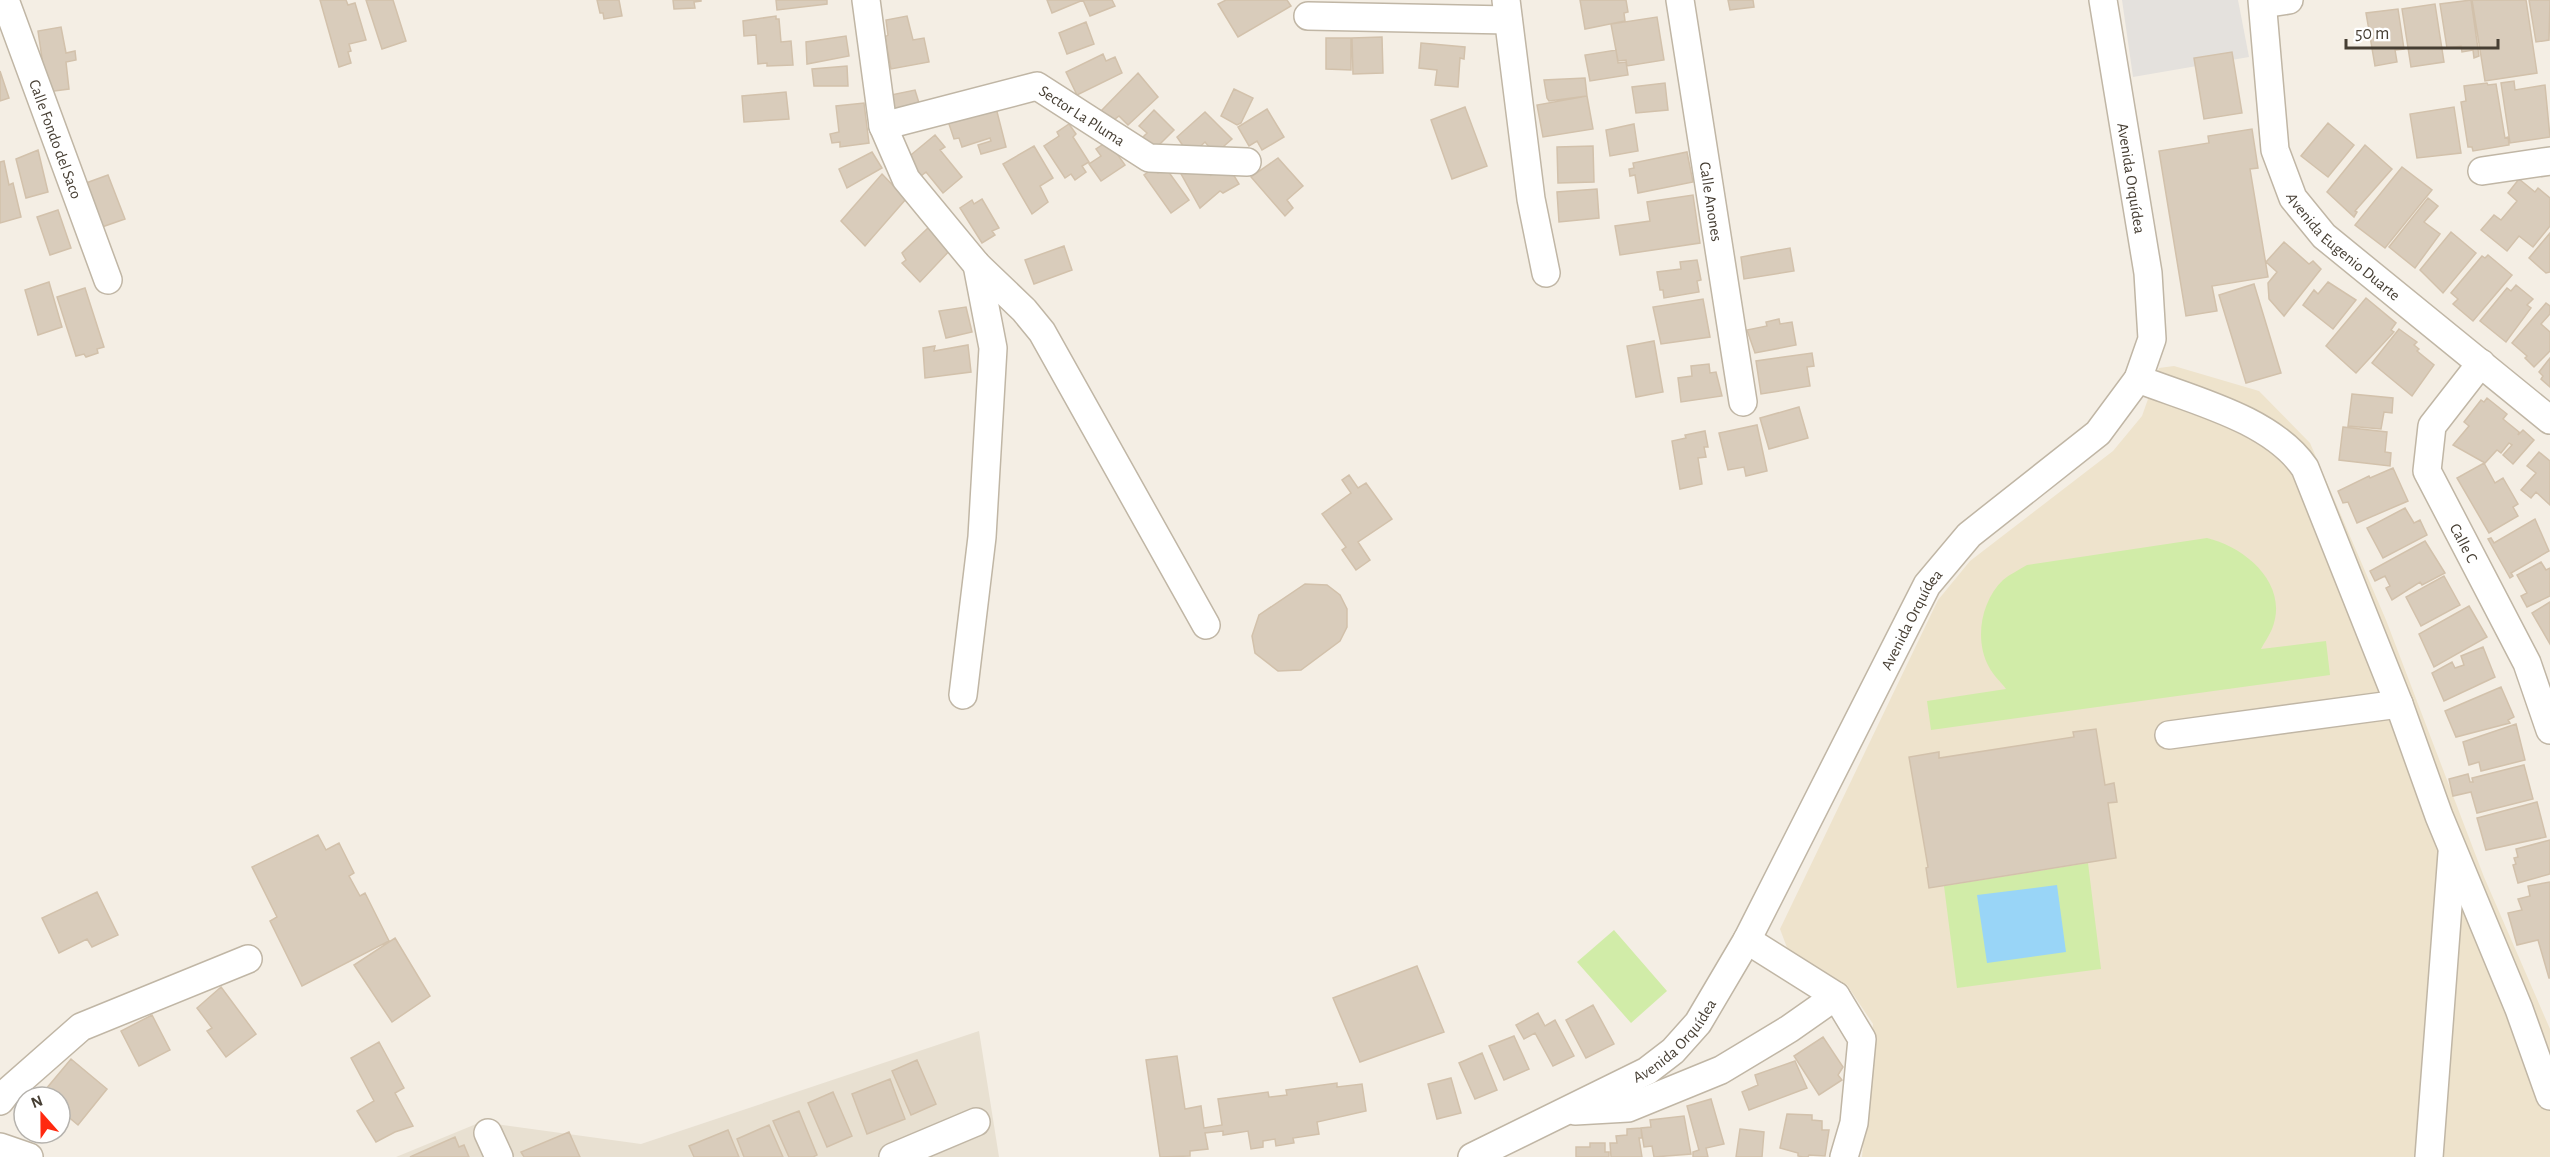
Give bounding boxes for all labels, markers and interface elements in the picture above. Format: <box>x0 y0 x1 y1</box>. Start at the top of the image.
scale bar <box>2346 12 2498 50</box>
text: 50 m <box>2355 25 2389 43</box>
street label: Calle Fondo del Saco <box>26 77 84 201</box>
street label: Sector La Pluma <box>1036 83 1128 149</box>
street label: Avenida Orquídea <box>2114 122 2148 235</box>
street label: Calle Anones <box>1696 161 1725 243</box>
street label: Avenida Eugenio Duarte <box>2283 191 2403 304</box>
street label: Calle C <box>2447 521 2480 566</box>
street label: Avenida Orquídea <box>1878 567 1946 673</box>
street label: Avenida Orquídea <box>1630 996 1719 1086</box>
north arrow <box>12 1085 72 1145</box>
text: N <box>29 1092 45 1111</box>

